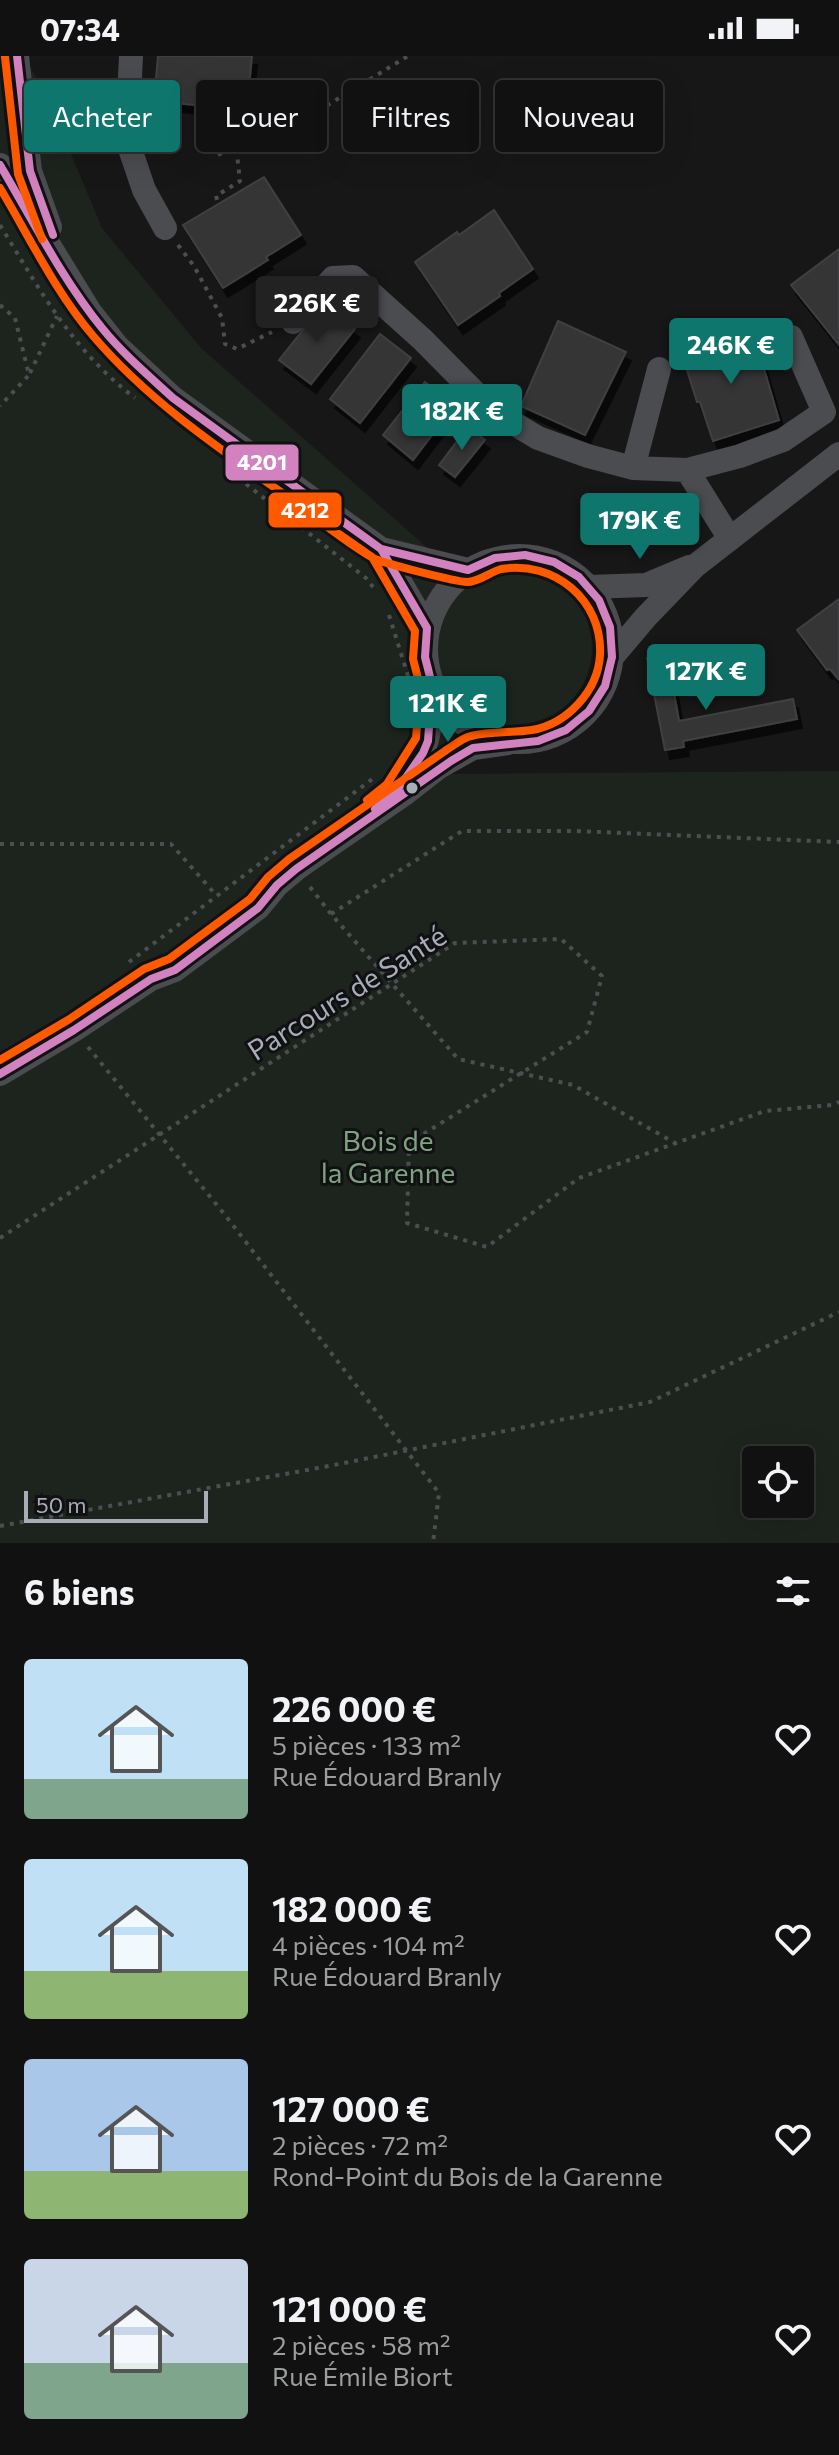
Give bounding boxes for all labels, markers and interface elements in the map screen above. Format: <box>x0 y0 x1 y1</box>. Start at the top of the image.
text: 07:34 <box>40 10 120 47</box>
chip: Acheter <box>24 80 180 152</box>
chip: Louer <box>196 80 327 152</box>
chip: Filtres <box>343 80 479 152</box>
chip: Nouveau <box>495 80 663 152</box>
pin: 226K € <box>252 276 382 344</box>
text: 226K € <box>274 286 360 317</box>
pin: 246K € <box>666 318 796 386</box>
text: 246K € <box>687 328 775 359</box>
pin: 182K € <box>397 384 527 452</box>
text: 182K € <box>420 394 504 425</box>
line badge: 4201 <box>224 443 300 482</box>
text: 4201 <box>237 448 287 475</box>
line badge: 4212 <box>267 491 343 529</box>
pin: 179K € <box>575 493 705 561</box>
text: 4212 <box>281 496 329 523</box>
text: 179K € <box>598 503 682 534</box>
pin: 127K € <box>641 644 771 712</box>
text: 127K € <box>665 654 747 685</box>
pin: 121K € <box>383 676 513 744</box>
text: 121K € <box>408 686 488 717</box>
unlabelled marker <box>404 780 420 796</box>
street label: Parcours de Santé <box>241 917 452 1067</box>
park label: Bois de la Garenne <box>321 1123 455 1189</box>
map controls <box>742 1446 814 1518</box>
button: locate <box>742 1446 814 1518</box>
scale bar <box>24 1487 208 1523</box>
text: 50 m <box>36 1491 86 1518</box>
icon: filters <box>771 1569 815 1613</box>
text: 6 biens <box>24 1570 134 1612</box>
text: 226 000 € <box>272 1687 436 1729</box>
icon: home <box>88 1691 184 1787</box>
icon: heart <box>771 1717 815 1761</box>
text: 5 pièces · 133 m² <box>272 1729 461 1760</box>
text: Rue Édouard Branly <box>272 1760 502 1791</box>
text: 182 000 € <box>272 1887 432 1929</box>
icon: home <box>88 1891 184 1987</box>
icon: heart <box>771 1917 815 1961</box>
text: 4 pièces · 104 m² <box>272 1929 465 1960</box>
text: Rue Édouard Branly <box>272 1960 502 1991</box>
text: 127 000 € <box>272 2087 430 2129</box>
icon: home <box>88 2091 184 2187</box>
icon: heart <box>771 2117 815 2161</box>
text: 2 pièces · 72 m² <box>272 2129 448 2160</box>
text: Rond-Point du Bois de la Garenne <box>272 2160 663 2191</box>
text: 121 000 € <box>272 2287 427 2329</box>
icon: home <box>88 2291 184 2387</box>
icon: heart <box>771 2317 815 2361</box>
text: 2 pièces · 58 m² <box>272 2329 451 2360</box>
text: Rue Émile Biort <box>272 2360 453 2391</box>

